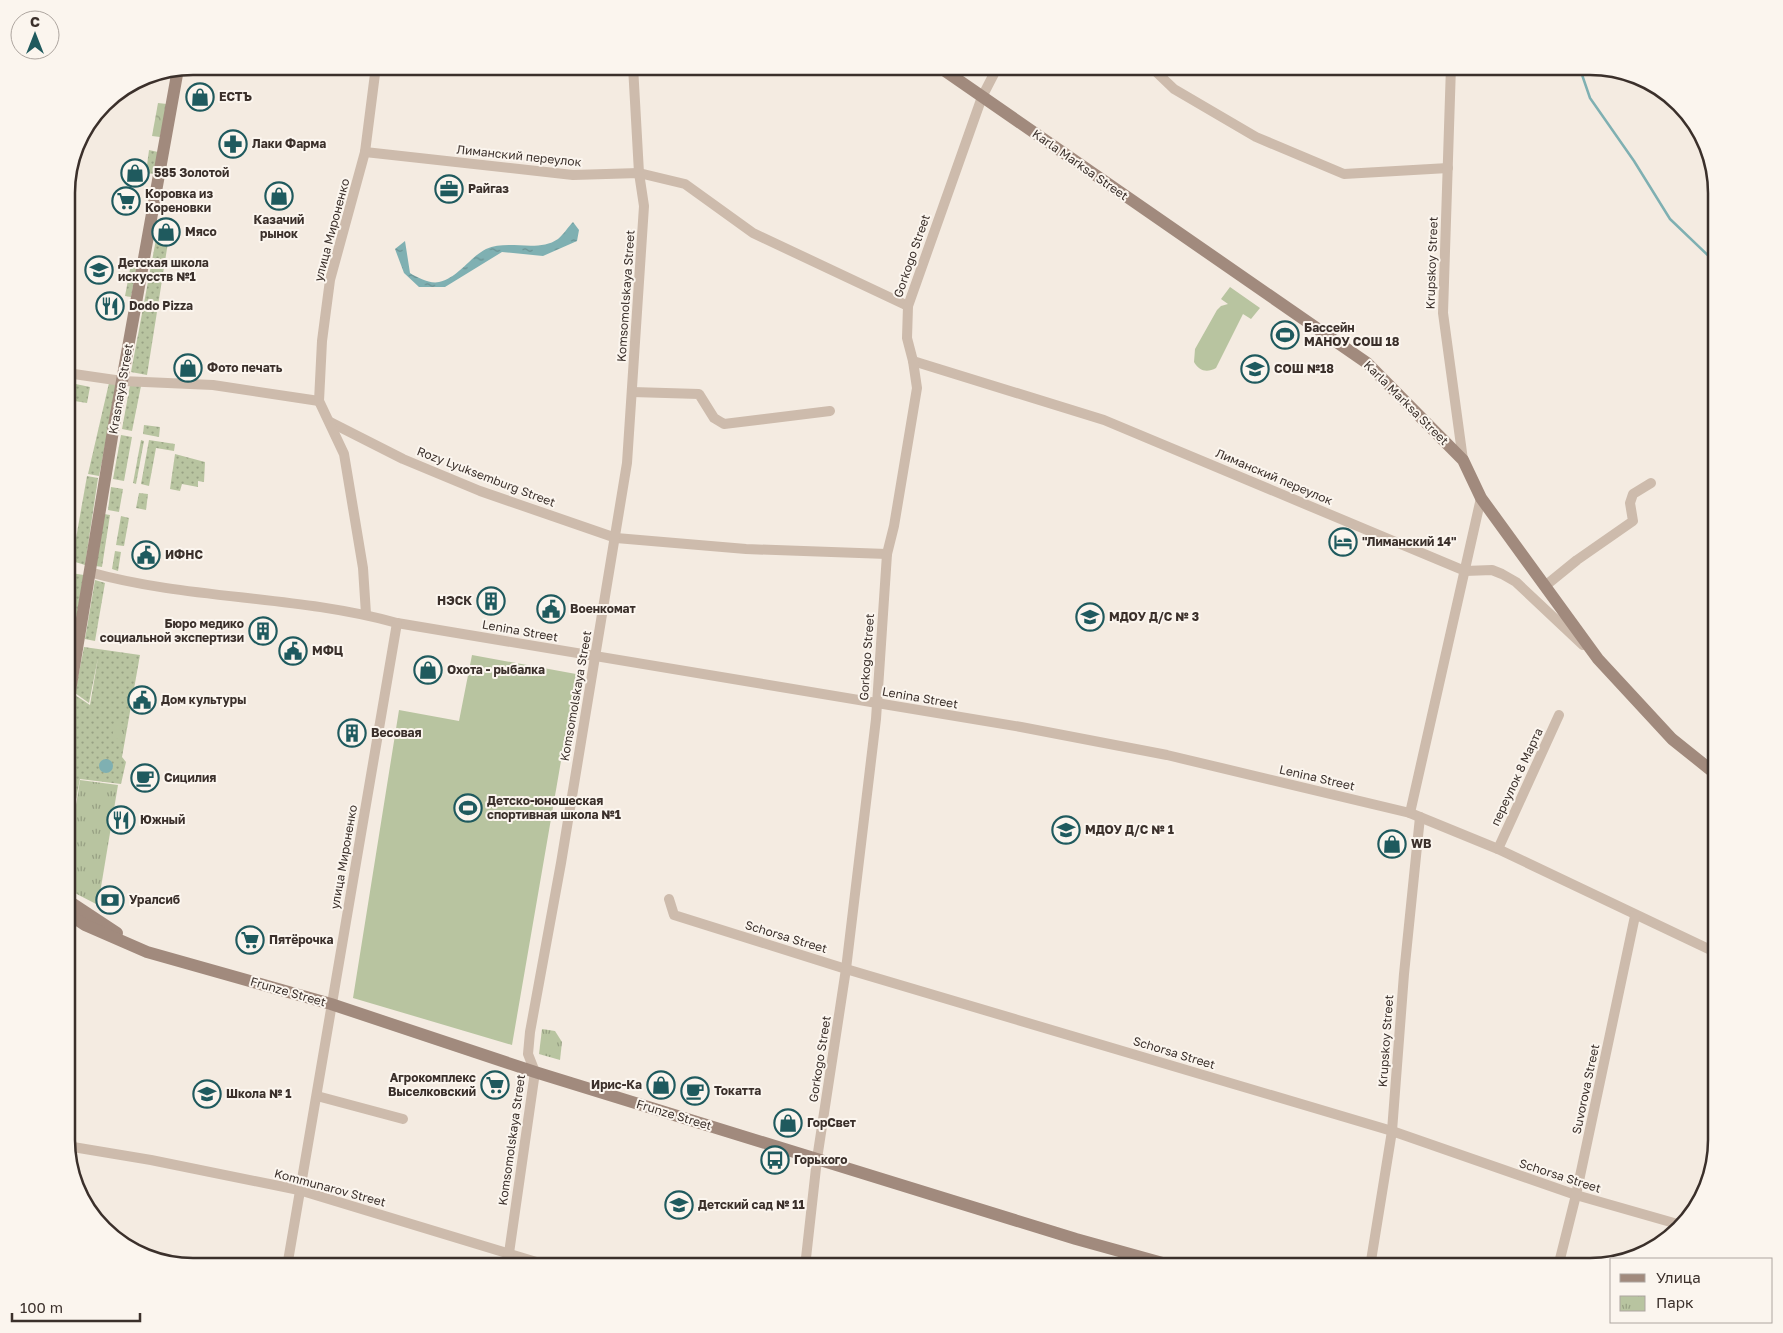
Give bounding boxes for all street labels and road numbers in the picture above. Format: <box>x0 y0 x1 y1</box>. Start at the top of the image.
street label: Karla Marksa Street <box>1030 126 1131 203</box>
street label: Лиманский переулок <box>456 141 582 170</box>
street label: улица Мироненко <box>311 177 352 283</box>
street label: Gorkogo Street <box>890 212 933 299</box>
street label: Krupskoy Street <box>1422 216 1441 310</box>
street label: Komsomolskaya Street <box>613 229 638 362</box>
street label: Krasnaya Street <box>105 342 136 435</box>
street label: Karla Marksa Street <box>1361 357 1452 448</box>
street label: Rozy Lyuksemburg Street <box>415 443 558 510</box>
street label: Лиманский переулок <box>1213 445 1335 508</box>
street label: Gorkogo Street <box>856 613 877 701</box>
street label: Lenina Street <box>481 616 559 645</box>
street label: Komsomolskaya Street <box>557 629 594 762</box>
street label: Lenina Street <box>881 683 959 712</box>
street label: переулок 8 Марта <box>1487 726 1546 828</box>
street label: Lenina Street <box>1278 762 1356 794</box>
street label: улица Мироненко <box>327 803 360 910</box>
street label: Schorsa Street <box>743 917 829 956</box>
street label: Frunze Street <box>249 974 328 1010</box>
street label: Krupskoy Street <box>1375 994 1396 1088</box>
street label: Gorkogo Street <box>805 1015 834 1103</box>
street label: Schorsa Street <box>1131 1033 1217 1072</box>
street label: Suvorova Street <box>1569 1042 1602 1135</box>
street label: Komsomolskaya Street <box>495 1073 528 1206</box>
street label: Frunze Street <box>635 1096 714 1133</box>
street label: Schorsa Street <box>1517 1155 1603 1196</box>
street label: Kommunarov Street <box>273 1165 388 1210</box>

